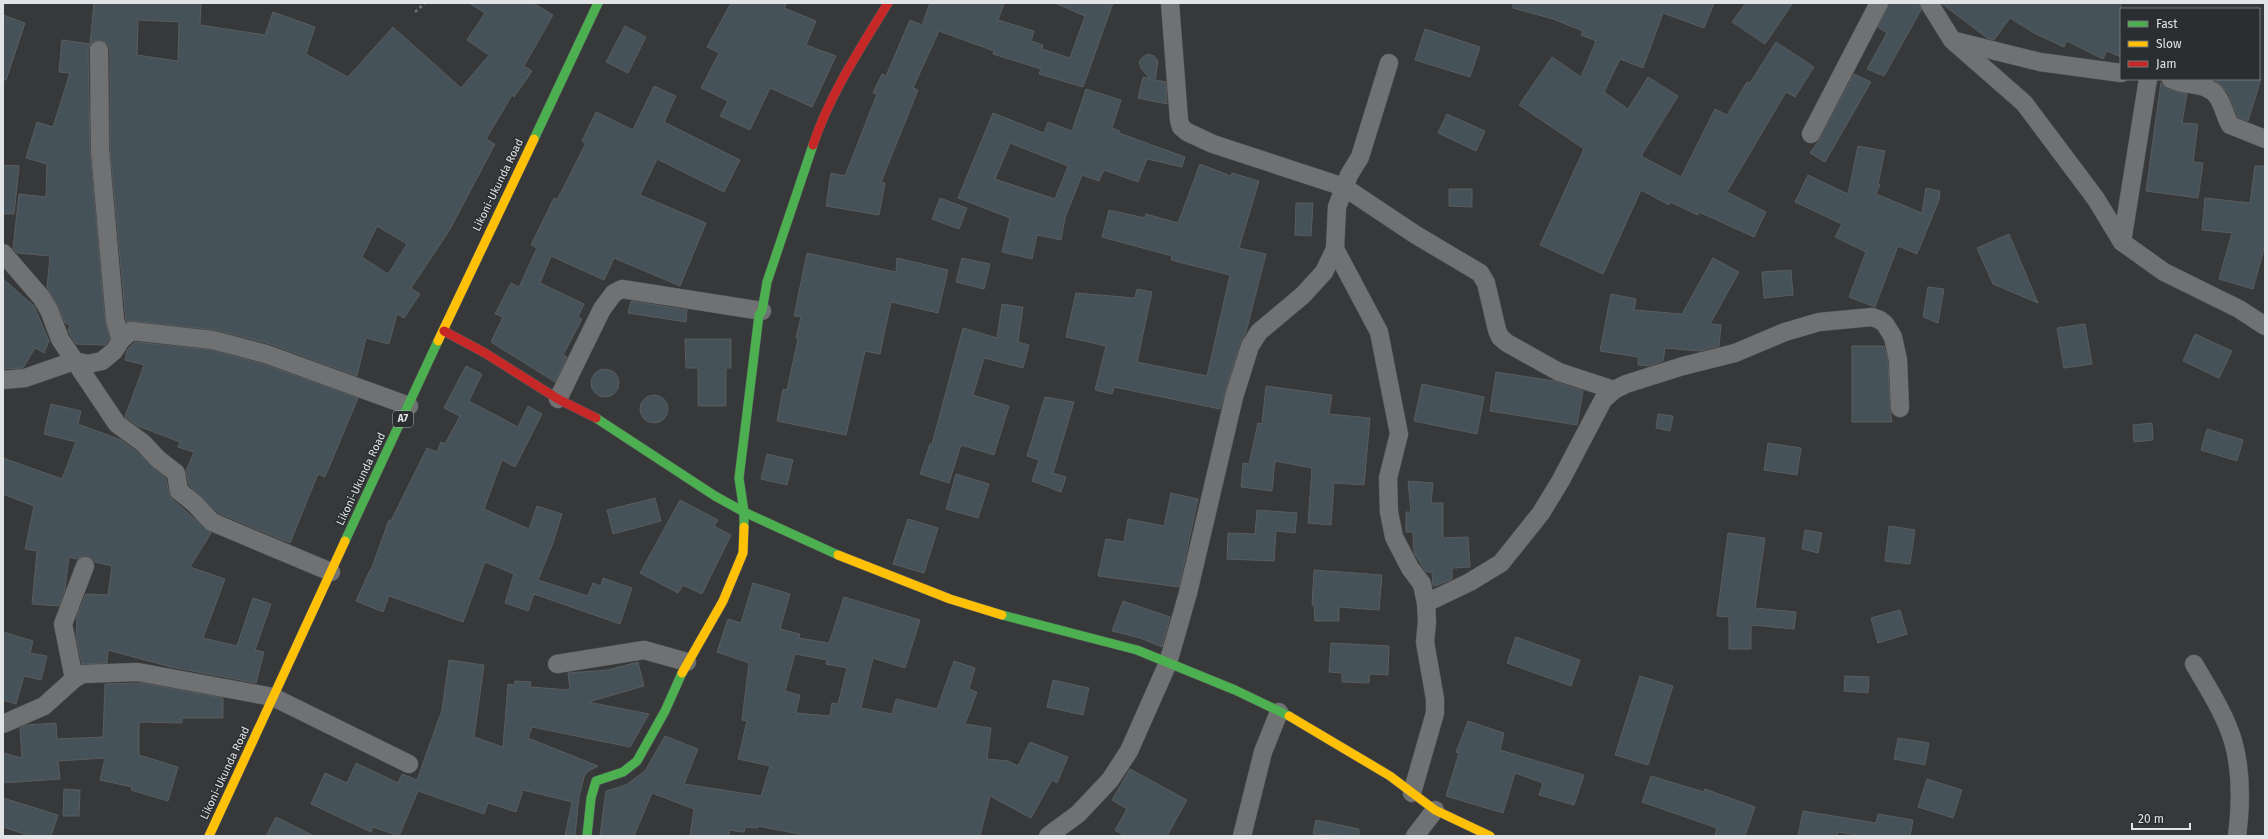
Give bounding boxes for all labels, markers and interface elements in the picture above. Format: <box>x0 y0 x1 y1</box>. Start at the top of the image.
legend <box>2120 8 2260 80</box>
text: Fast <box>2156 17 2178 31</box>
text: Slow <box>2156 37 2182 51</box>
text: Jam <box>2156 57 2176 71</box>
street label: Likoni-Ukunda Road <box>470 137 526 233</box>
road number: A7 <box>393 411 413 427</box>
street label: Likoni-Ukunda Road <box>334 430 388 528</box>
street label: Likoni-Ukunda Road <box>198 724 252 822</box>
scale bar <box>2132 805 2190 831</box>
text: 20 m <box>2138 812 2164 826</box>

